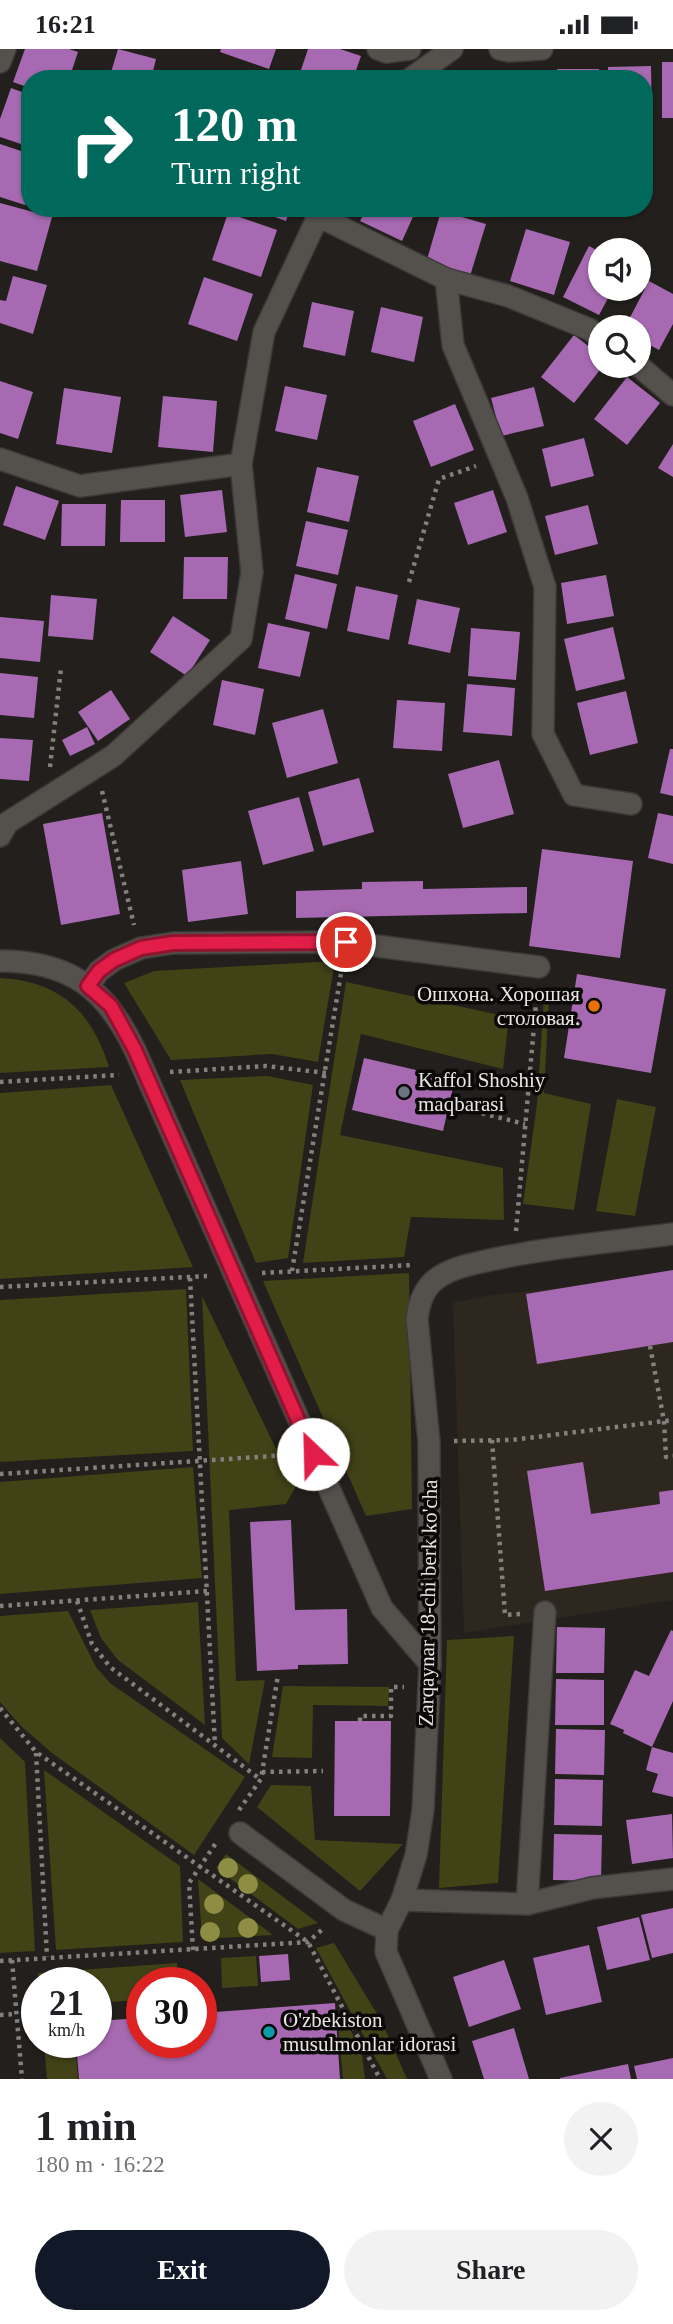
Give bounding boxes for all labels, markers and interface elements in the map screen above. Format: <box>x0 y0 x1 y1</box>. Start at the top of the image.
text: 16:21 <box>35 10 96 39</box>
text: 120 m <box>171 97 298 152</box>
icon: right <box>56 98 147 189</box>
text: Turn right <box>171 155 301 191</box>
map controls <box>588 238 651 378</box>
button: sound <box>588 238 651 301</box>
button: search <box>588 315 651 378</box>
pin <box>316 912 376 972</box>
icon: arrive <box>327 923 365 961</box>
place label: Ошхона. Хорошая столовая. <box>417 982 580 1030</box>
marker: Ошхона. Хорошая столовая. <box>586 998 602 1014</box>
place label: Kaffol Shoshiy maqbarasi <box>418 1068 546 1116</box>
marker: Kaffol Shoshiy maqbarasi <box>396 1084 412 1100</box>
position arrow <box>276 1417 350 1491</box>
street label: Zarqaynar 18-chi berk ko'cha <box>414 1479 442 1727</box>
speed limit sign: 30 <box>126 1967 217 2058</box>
text: 21 <box>49 1984 84 2023</box>
place label: O'zbekiston musulmonlar idorasi <box>283 2008 456 2056</box>
text: km/h <box>48 2020 85 2040</box>
marker: O'zbekiston musulmonlar idorasi <box>261 2024 277 2040</box>
button: close <box>564 2102 638 2176</box>
text: 1 min <box>35 2103 137 2149</box>
text: 180 m · 16:22 <box>35 2152 165 2177</box>
button: Exit <box>35 2230 330 2310</box>
button: Share <box>344 2230 638 2310</box>

